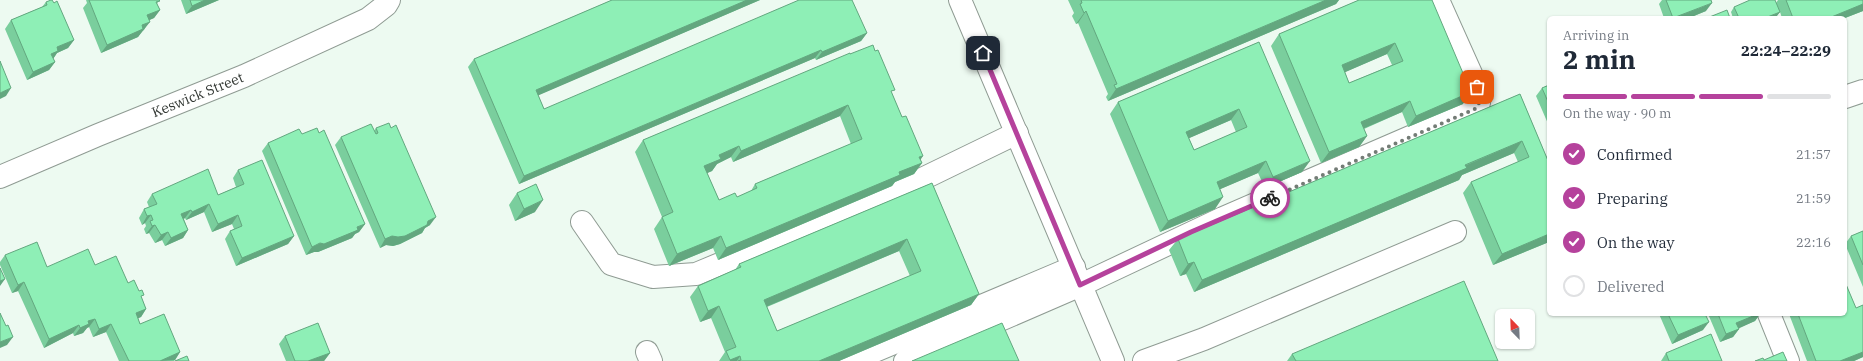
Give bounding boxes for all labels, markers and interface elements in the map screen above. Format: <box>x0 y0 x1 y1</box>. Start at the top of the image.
text: Arriving in <box>1563 27 1629 44</box>
pin <box>966 36 1000 70</box>
text: 22:24–22:29 <box>1741 41 1831 60</box>
icon: home <box>972 42 994 64</box>
text: 2 min <box>1563 42 1636 76</box>
street label: Keswick Street <box>149 68 246 121</box>
pin <box>1460 70 1494 104</box>
icon: bag <box>1466 76 1488 98</box>
text: On the way · 90 m <box>1563 105 1671 122</box>
icon: check <box>1563 143 1585 165</box>
text: Confirmed <box>1597 145 1672 164</box>
text: 21:57 <box>1796 146 1831 163</box>
courier <box>1250 178 1290 218</box>
icon: bike <box>1259 187 1281 209</box>
icon: check <box>1563 187 1585 209</box>
text: Preparing <box>1597 189 1668 208</box>
text: 21:59 <box>1796 190 1831 207</box>
icon: check <box>1563 231 1585 253</box>
text: On the way <box>1597 233 1675 252</box>
text: 22:16 <box>1796 234 1831 251</box>
text: Delivered <box>1597 277 1665 296</box>
north arrow <box>1495 309 1535 349</box>
map controls <box>1495 309 1535 349</box>

